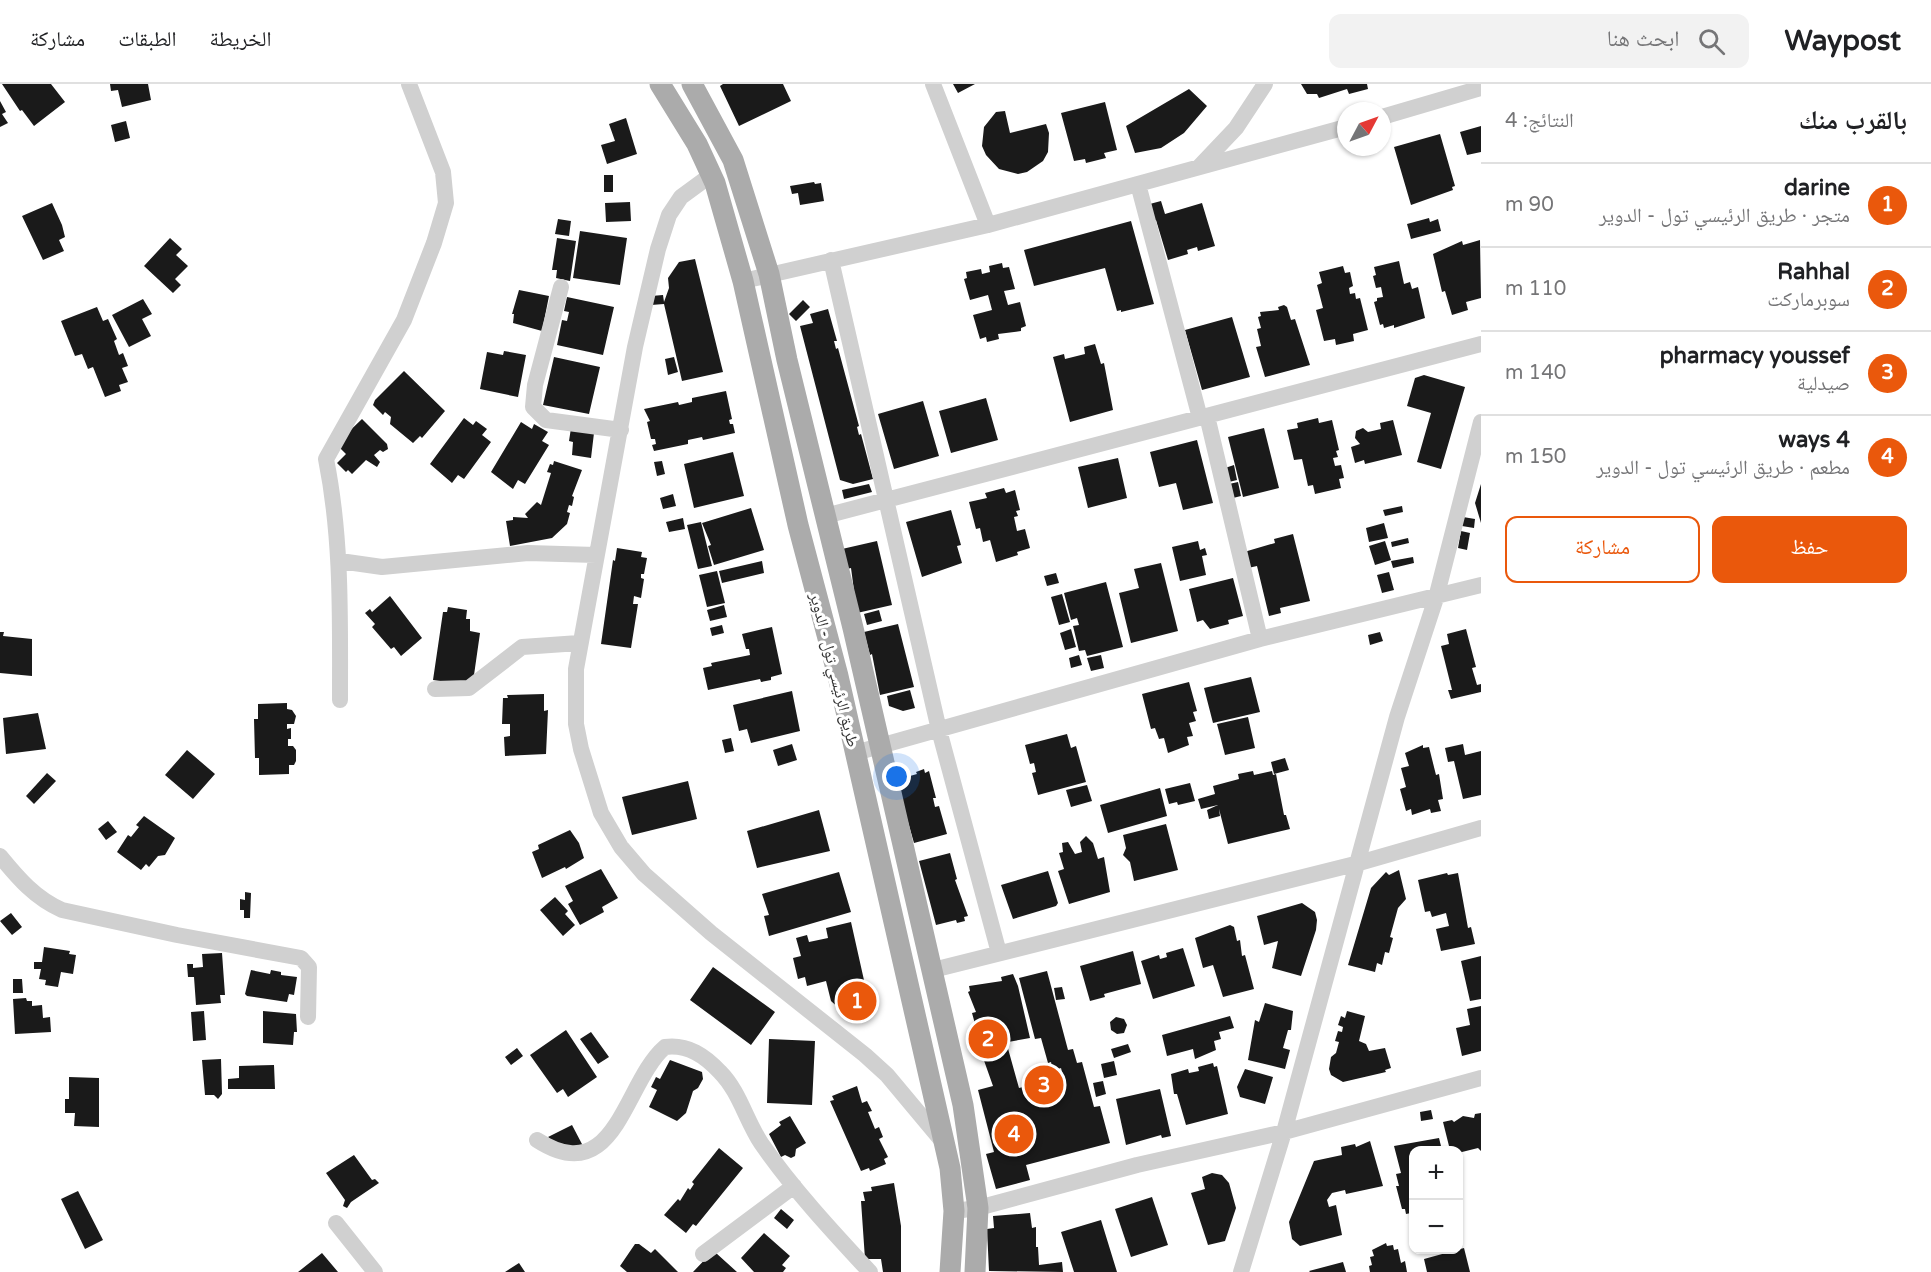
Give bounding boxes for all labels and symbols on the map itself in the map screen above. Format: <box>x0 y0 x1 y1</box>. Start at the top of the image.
north arrow <box>1337 102 1391 156</box>
street label: طريق الرئيسي تول - الدوير <box>803 590 863 750</box>
your location <box>882 762 911 791</box>
pin: 1 <box>838 978 876 1024</box>
pin: 2 <box>968 1016 1008 1062</box>
pin: 3 <box>1024 1062 1064 1108</box>
pin: 4 <box>994 1112 1034 1156</box>

